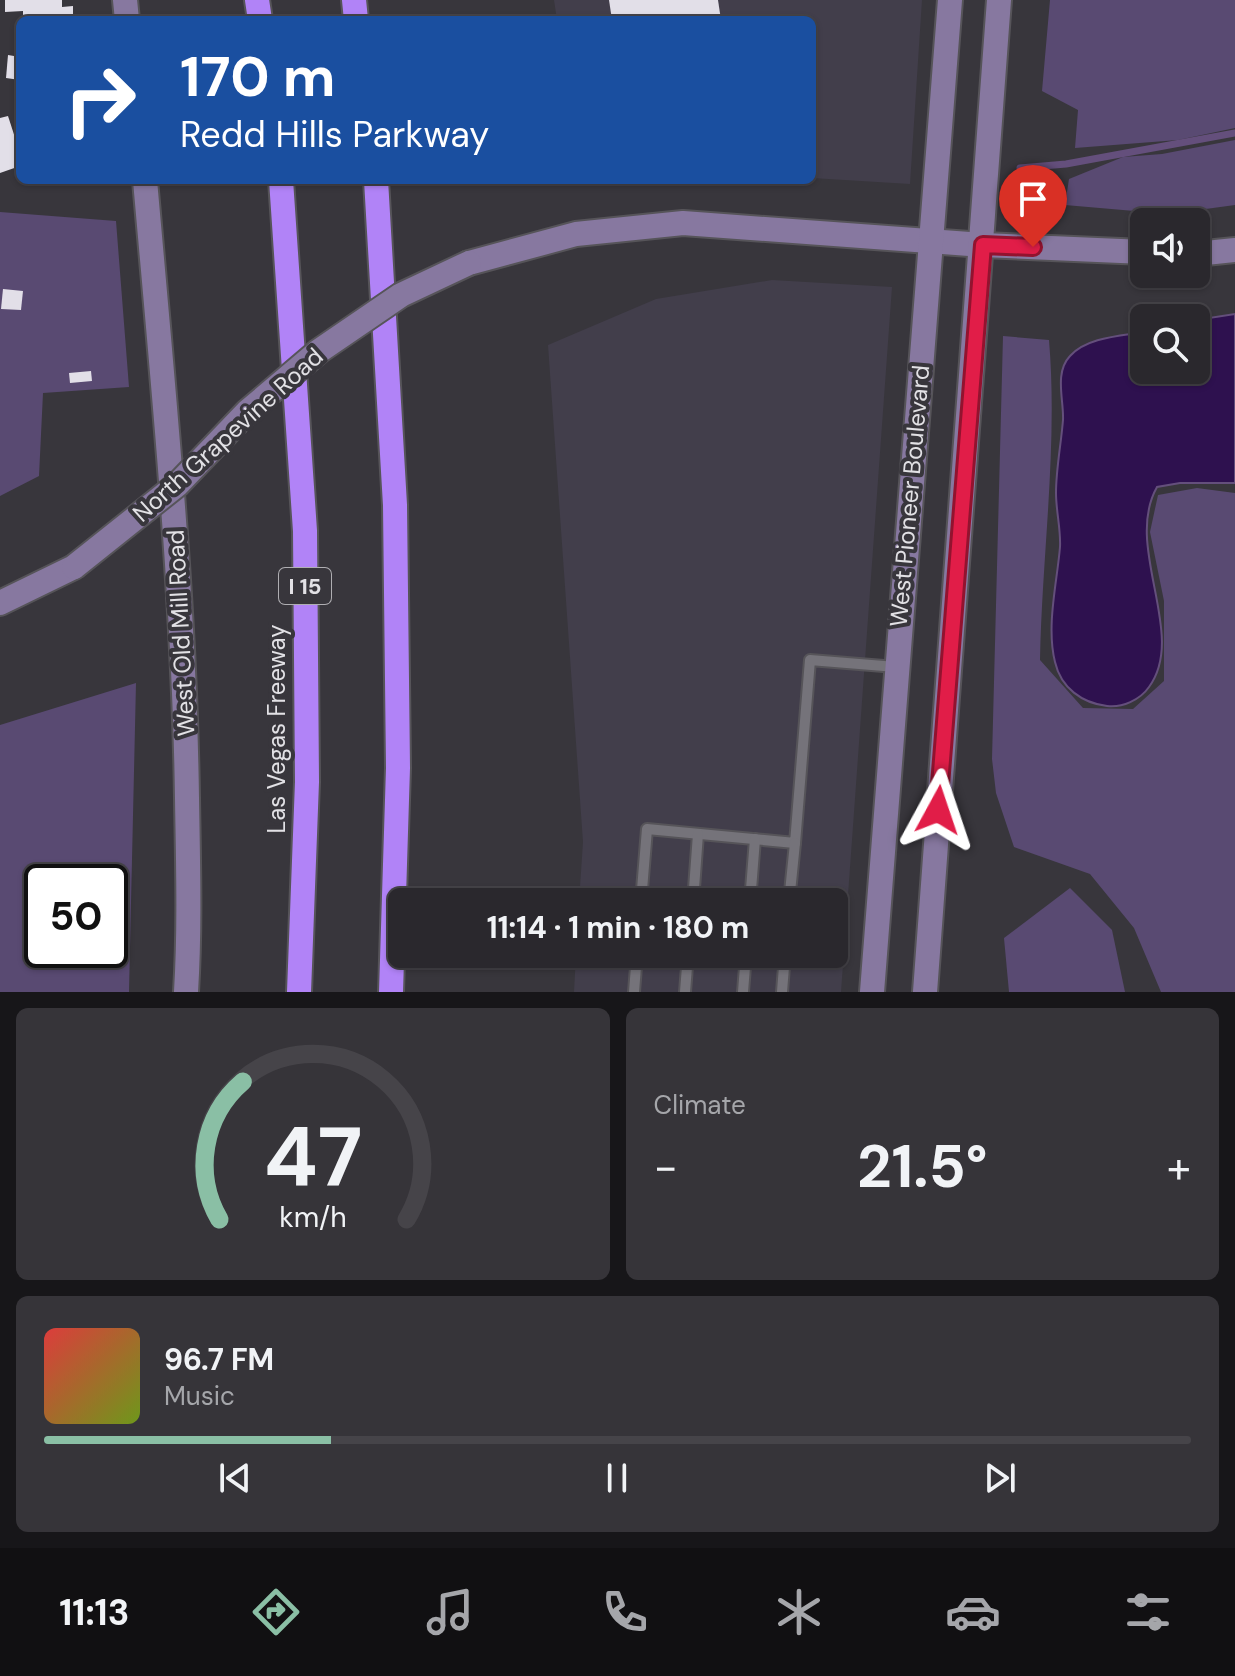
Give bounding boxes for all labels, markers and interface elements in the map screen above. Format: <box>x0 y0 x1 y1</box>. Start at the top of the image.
text: 170 m <box>180 40 335 113</box>
icon: right <box>48 48 152 152</box>
text: Redd Hills Parkway <box>180 111 489 158</box>
pin <box>999 165 1067 247</box>
icon: arrive <box>1011 177 1055 221</box>
map controls <box>1130 208 1210 384</box>
button: sound <box>1130 208 1210 288</box>
button: search <box>1130 304 1210 384</box>
street label: North Grapevine Road <box>126 341 329 528</box>
street label: West Pioneer Boulevard <box>883 364 936 628</box>
street label: West Old Mill Road <box>160 529 201 737</box>
road number: I 15 <box>279 568 331 604</box>
street label: Las Vegas Freeway <box>261 624 292 834</box>
position arrow <box>896 768 980 852</box>
speed limit sign: 50 <box>24 864 128 968</box>
text: 11:14 · 1 min · 180 m <box>487 908 749 947</box>
text: Climate <box>654 1088 746 1122</box>
text: 47 <box>263 1103 362 1212</box>
text: 21.5° <box>857 1127 988 1206</box>
text: − <box>654 1138 678 1196</box>
text: + <box>1167 1138 1191 1196</box>
text: km/h <box>279 1199 347 1236</box>
text: 96.7 FM <box>164 1340 274 1379</box>
text: Music <box>164 1379 235 1413</box>
icon: previous <box>213 1456 257 1500</box>
icon: pause <box>595 1456 639 1500</box>
icon: next <box>978 1456 1022 1500</box>
icon: directions <box>248 1584 304 1640</box>
icon: music <box>422 1584 478 1640</box>
icon: phone <box>597 1584 653 1640</box>
icon: climate <box>771 1584 827 1640</box>
icon: car <box>945 1584 1001 1640</box>
icon: filters <box>1120 1584 1176 1640</box>
text: 11:13 <box>59 1589 129 1636</box>

